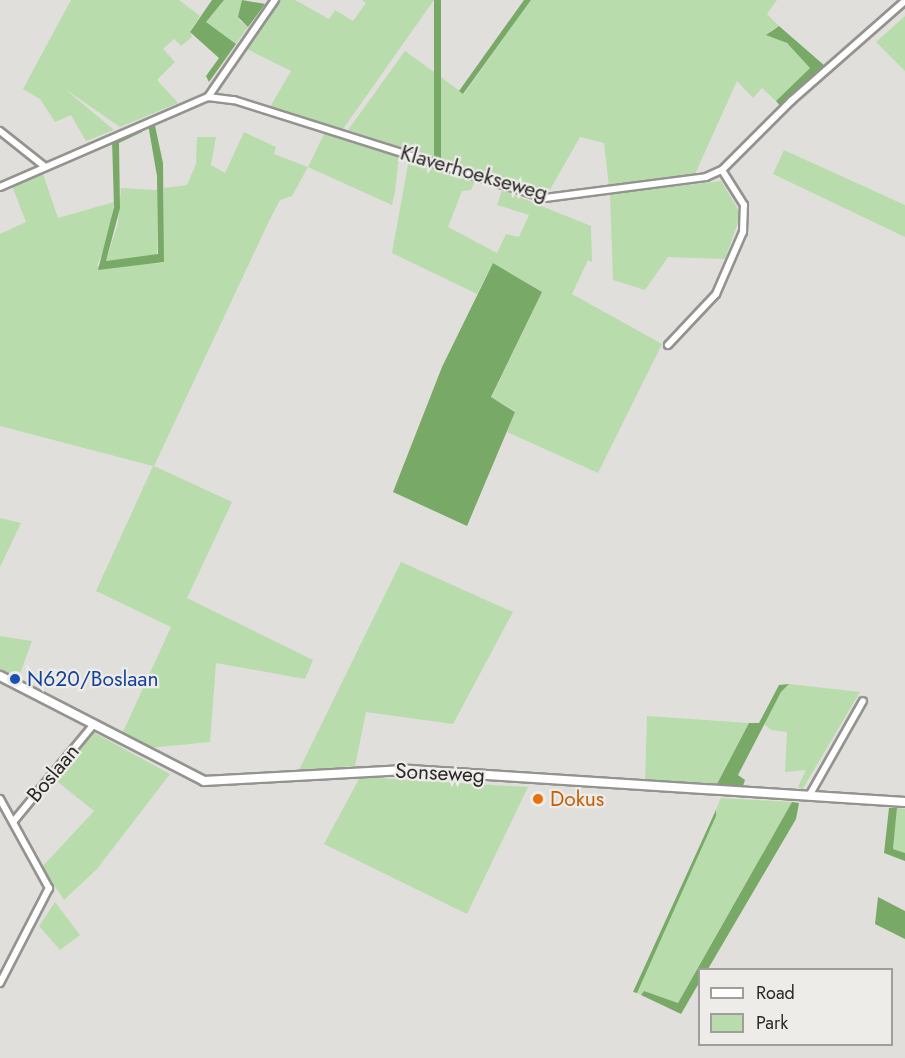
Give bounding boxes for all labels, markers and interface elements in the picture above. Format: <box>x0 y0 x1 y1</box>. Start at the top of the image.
street label: Klaverhoekseweg <box>398 140 550 206</box>
place label: N620/Boslaan <box>27 666 158 692</box>
marker: N620/Boslaan <box>8 672 22 686</box>
street label: Boslaan <box>22 739 84 807</box>
street label: Sonseweg <box>395 758 485 788</box>
place label: Dokus <box>550 786 604 812</box>
marker: Dokus <box>531 792 545 806</box>
legend <box>698 968 893 1046</box>
text: Road <box>756 980 795 1006</box>
text: Park <box>756 1010 788 1036</box>

